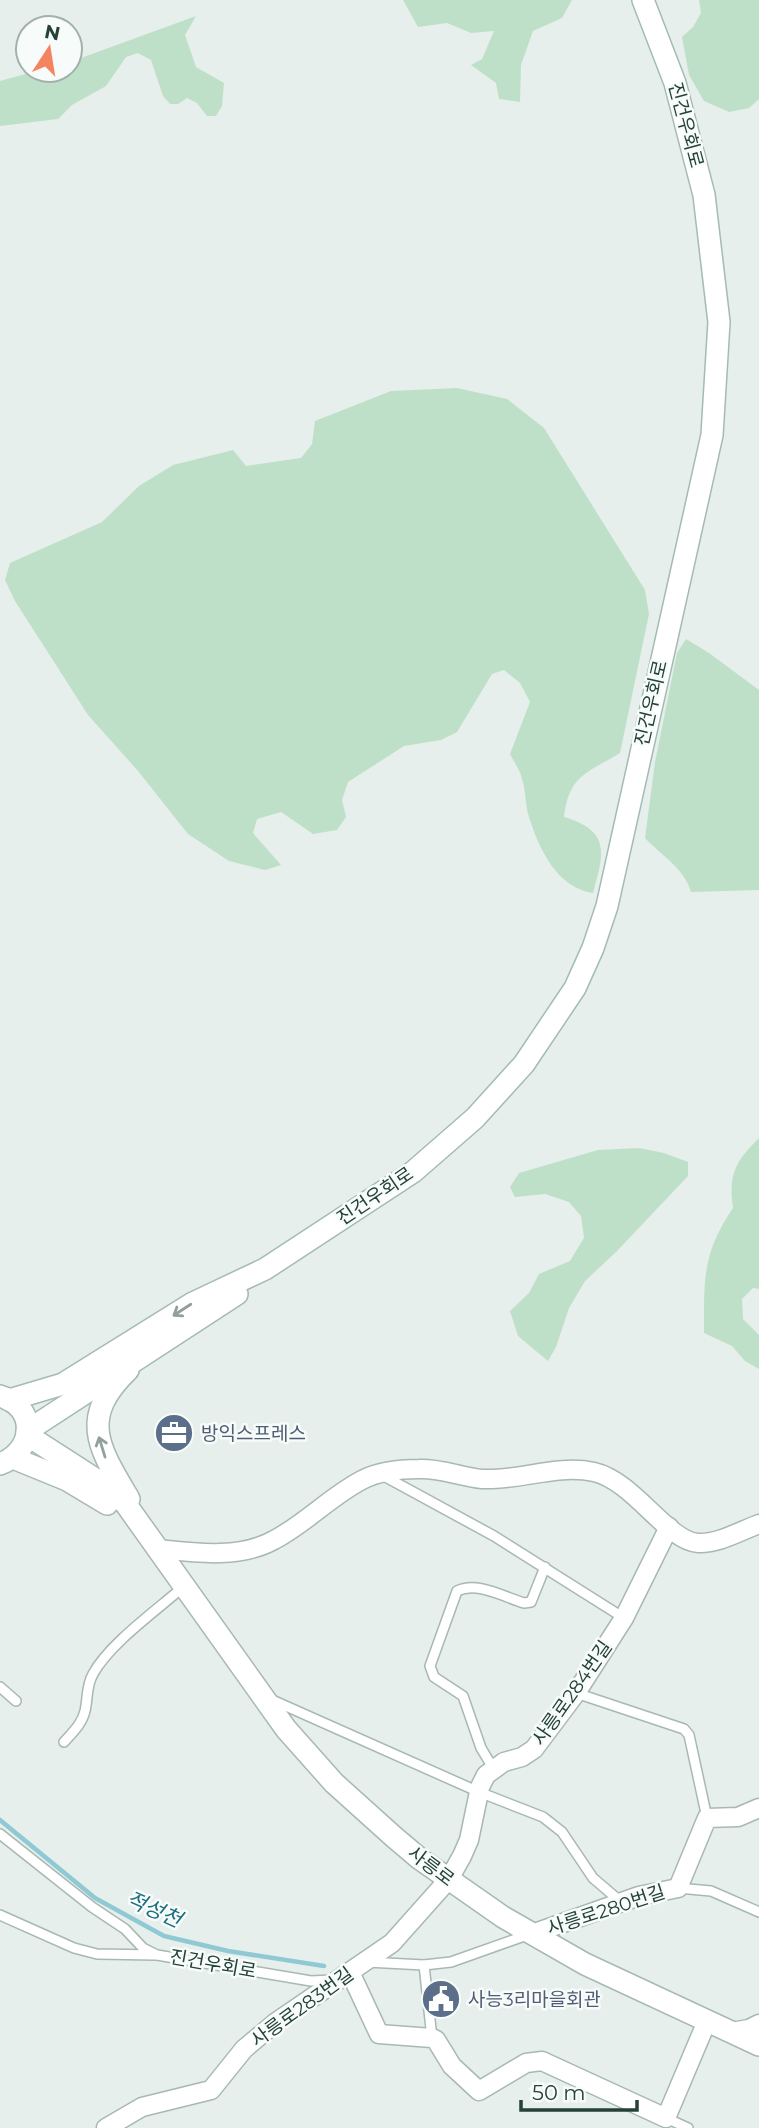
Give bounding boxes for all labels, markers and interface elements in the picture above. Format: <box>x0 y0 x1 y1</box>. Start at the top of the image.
north arrow <box>14 14 84 84</box>
text: N <box>43 20 62 46</box>
street label: 진건우회로 <box>664 80 708 170</box>
street label: 진건우회로 <box>630 658 672 748</box>
street label: 진건우회로 <box>332 1162 418 1230</box>
one-way arrow <box>172 1304 192 1318</box>
office icon: 방익스프레스 <box>153 1412 195 1454</box>
place label: 방익스프레스 <box>201 1422 306 1445</box>
one-way arrow <box>95 1436 108 1458</box>
street label: 사릉로284번길 <box>527 1636 617 1750</box>
street label: 사릉로 <box>403 1841 459 1891</box>
street label: 사릉로280번길 <box>544 1880 668 1940</box>
water label: 적성천 <box>122 1886 188 1933</box>
street label: 진건우회로 <box>168 1945 258 1983</box>
street label: 사릉로283번길 <box>246 1962 358 2052</box>
public building icon: 사능3리마을회관 <box>420 1978 462 2020</box>
place label: 사능3리마을회관 <box>468 1988 601 2011</box>
scale bar <box>521 2068 636 2112</box>
text: 50 m <box>532 2080 586 2105</box>

